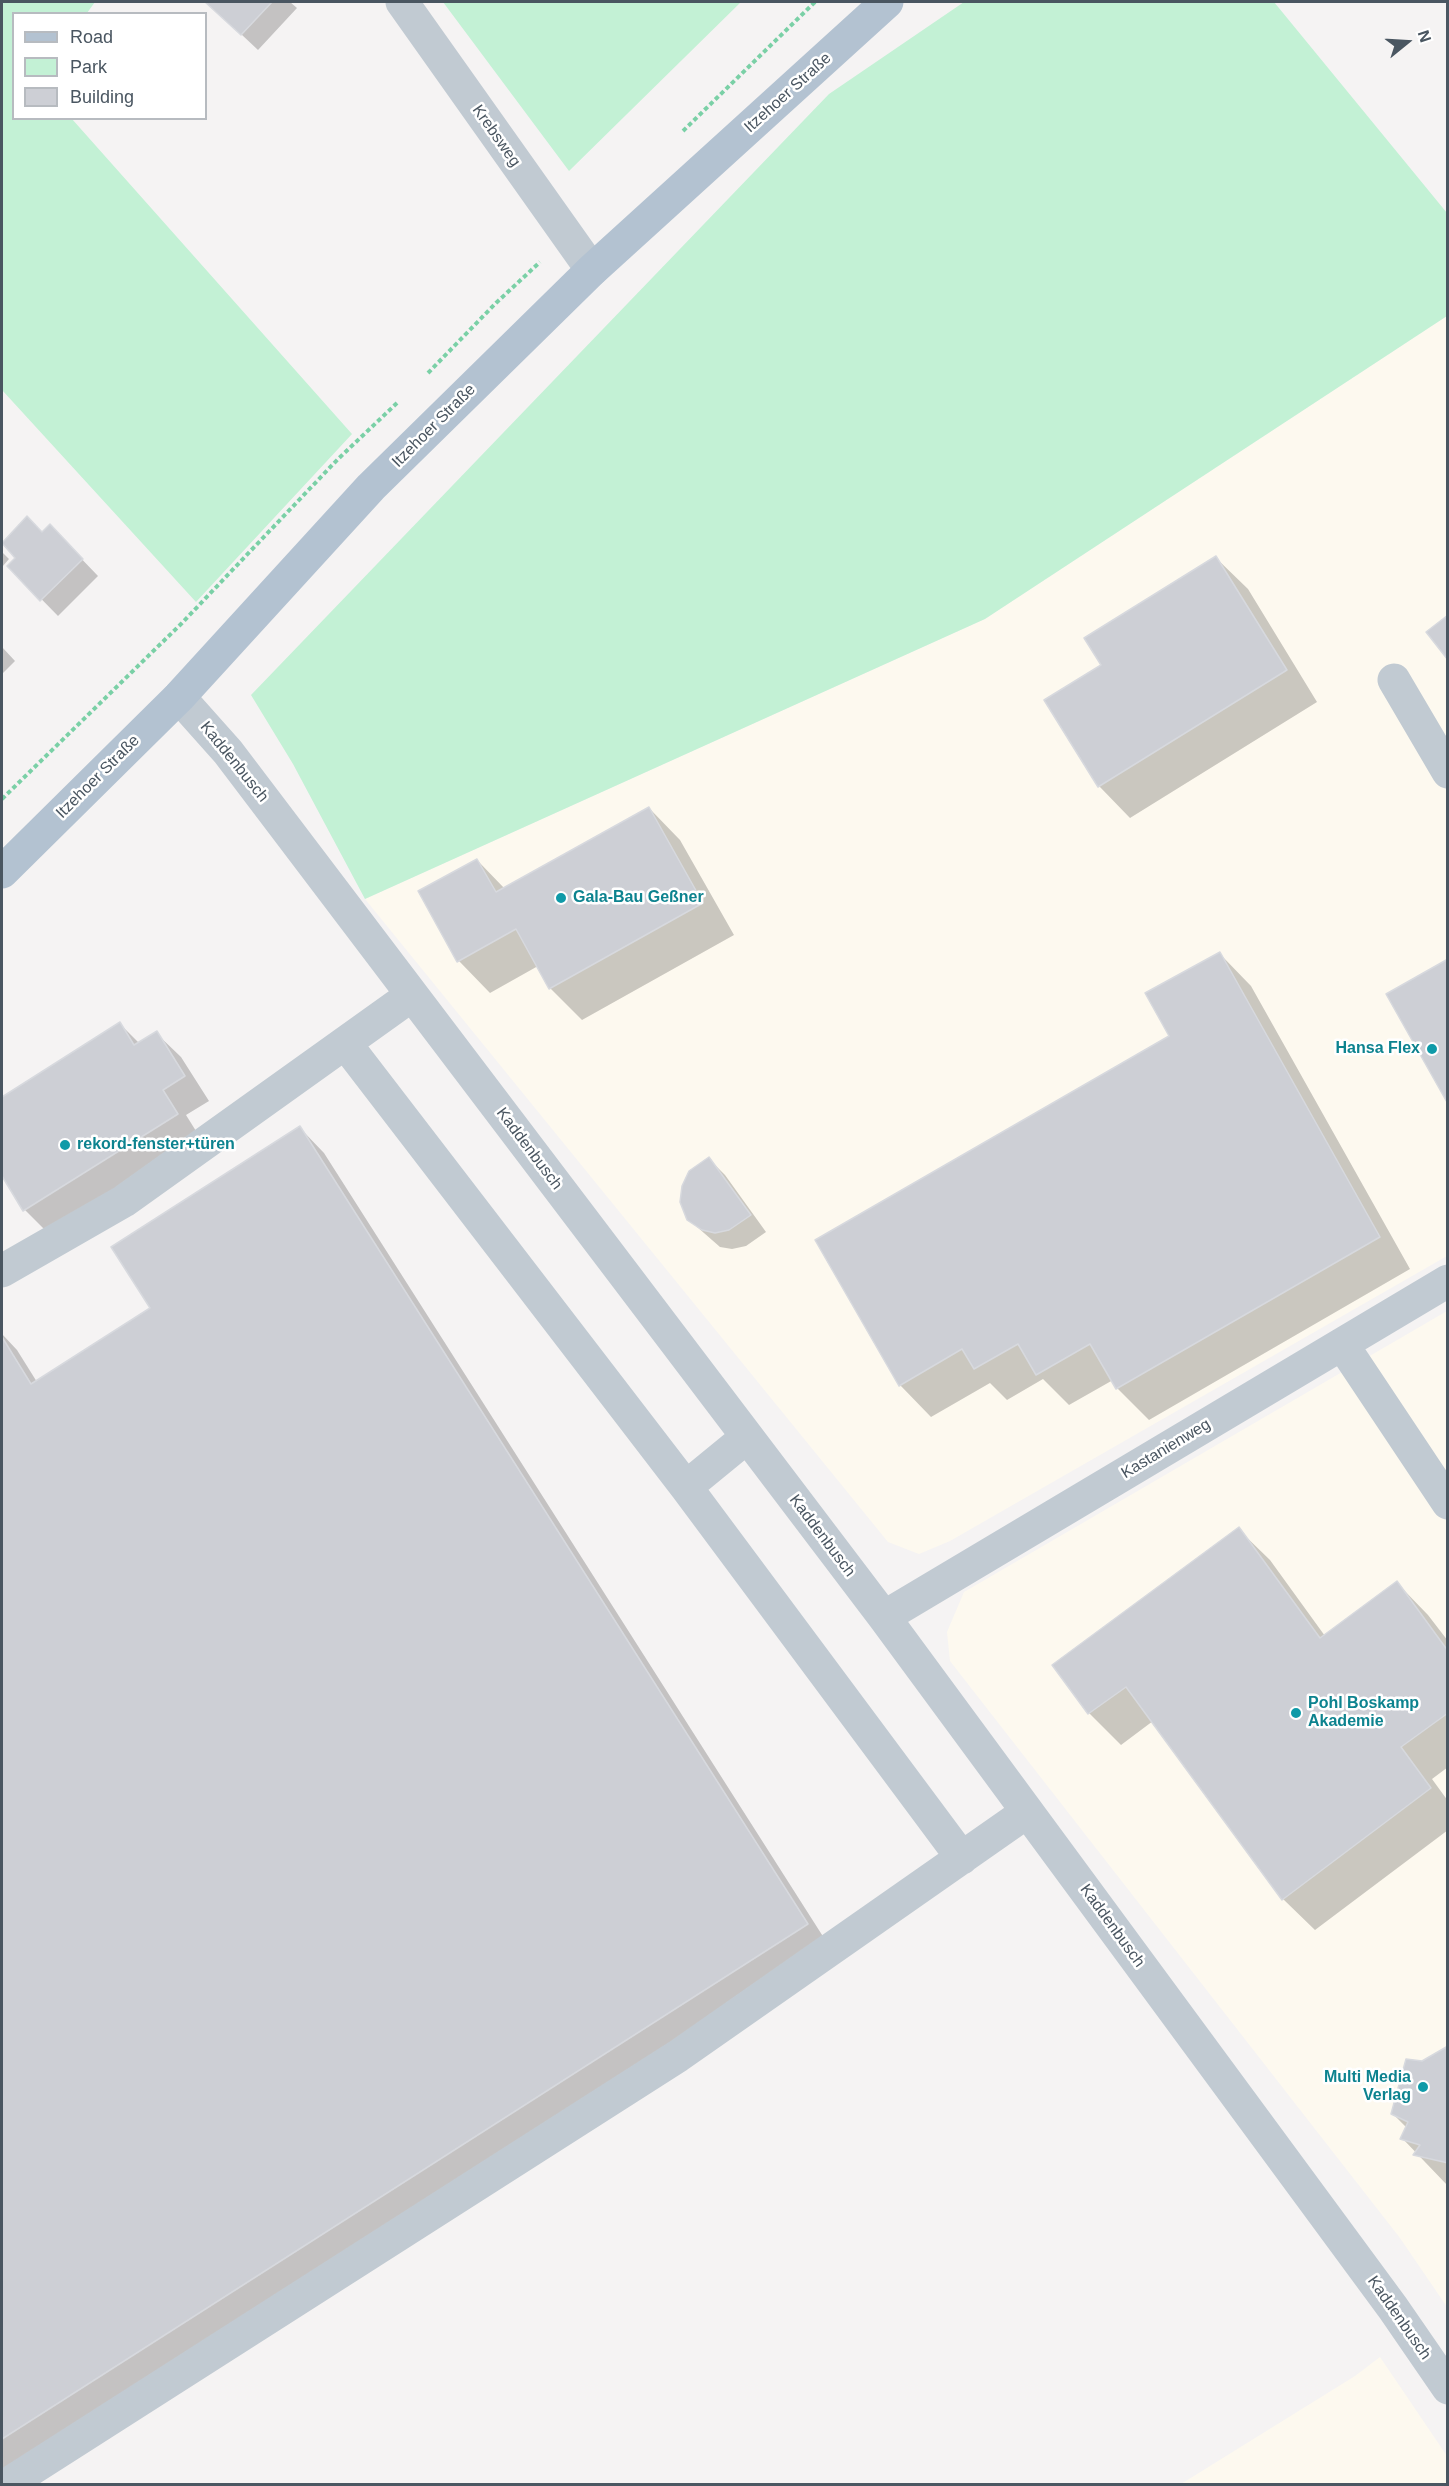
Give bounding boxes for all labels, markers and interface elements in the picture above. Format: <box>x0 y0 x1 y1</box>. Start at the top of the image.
legend <box>12 12 207 120</box>
north arrow <box>1377 12 1437 72</box>
text: Road <box>70 27 113 47</box>
text: N <box>1415 28 1434 44</box>
street label: Itzehoer Straße <box>741 49 835 137</box>
text: Park <box>70 57 107 77</box>
text: Building <box>70 87 134 107</box>
street label: Krebsweg <box>468 101 524 171</box>
street label: Itzehoer Straße <box>388 380 480 472</box>
street label: Kaddenbusch <box>196 718 272 806</box>
street label: Itzehoer Straße <box>52 731 144 823</box>
place label: Gala-Bau Geßner <box>573 888 704 908</box>
marker: Gala-Bau Geßner <box>554 891 568 905</box>
place label: Hansa Flex <box>1336 1039 1420 1059</box>
marker: Hansa Flex <box>1425 1042 1439 1056</box>
street label: Kaddenbusch <box>492 1104 566 1194</box>
place label: rekord-fenster+türen <box>77 1135 235 1155</box>
marker: rekord-fenster+türen <box>58 1138 72 1152</box>
street label: Kastanienweg <box>1118 1415 1214 1483</box>
street label: Kaddenbusch <box>785 1491 859 1581</box>
place label: Pohl Boskamp Akademie <box>1308 1694 1419 1732</box>
marker: Pohl Boskamp Akademie <box>1289 1706 1303 1720</box>
street label: Kaddenbusch <box>1075 1881 1149 1971</box>
place label: Multi Media Verlag <box>1324 2068 1411 2106</box>
marker: Multi Media Verlag <box>1416 2080 1430 2094</box>
street label: Kaddenbusch <box>1363 2272 1435 2364</box>

